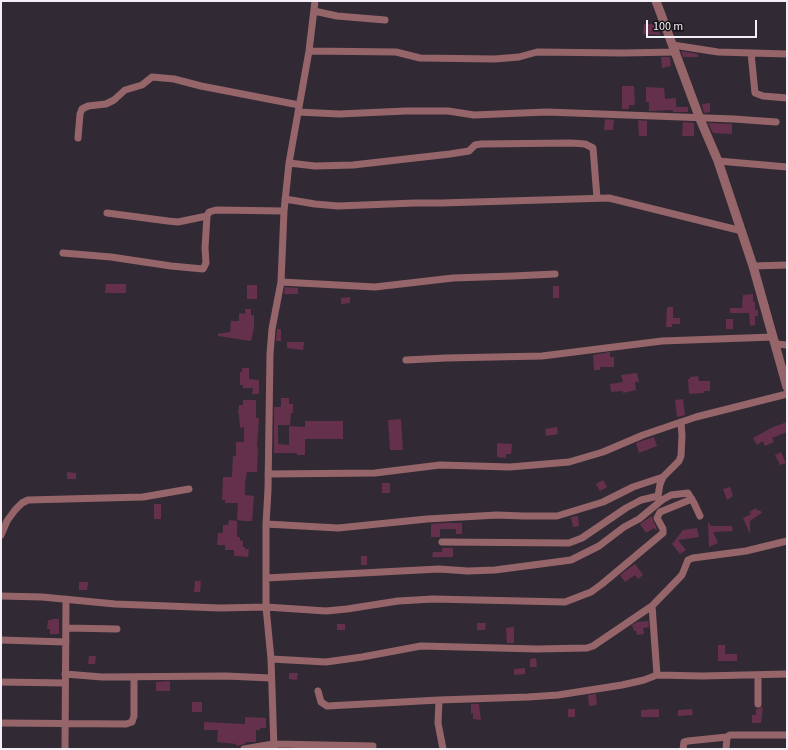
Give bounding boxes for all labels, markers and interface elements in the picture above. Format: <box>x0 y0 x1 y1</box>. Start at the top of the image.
scale bar <box>648 12 759 38</box>
text: 100 m <box>653 18 683 35</box>

